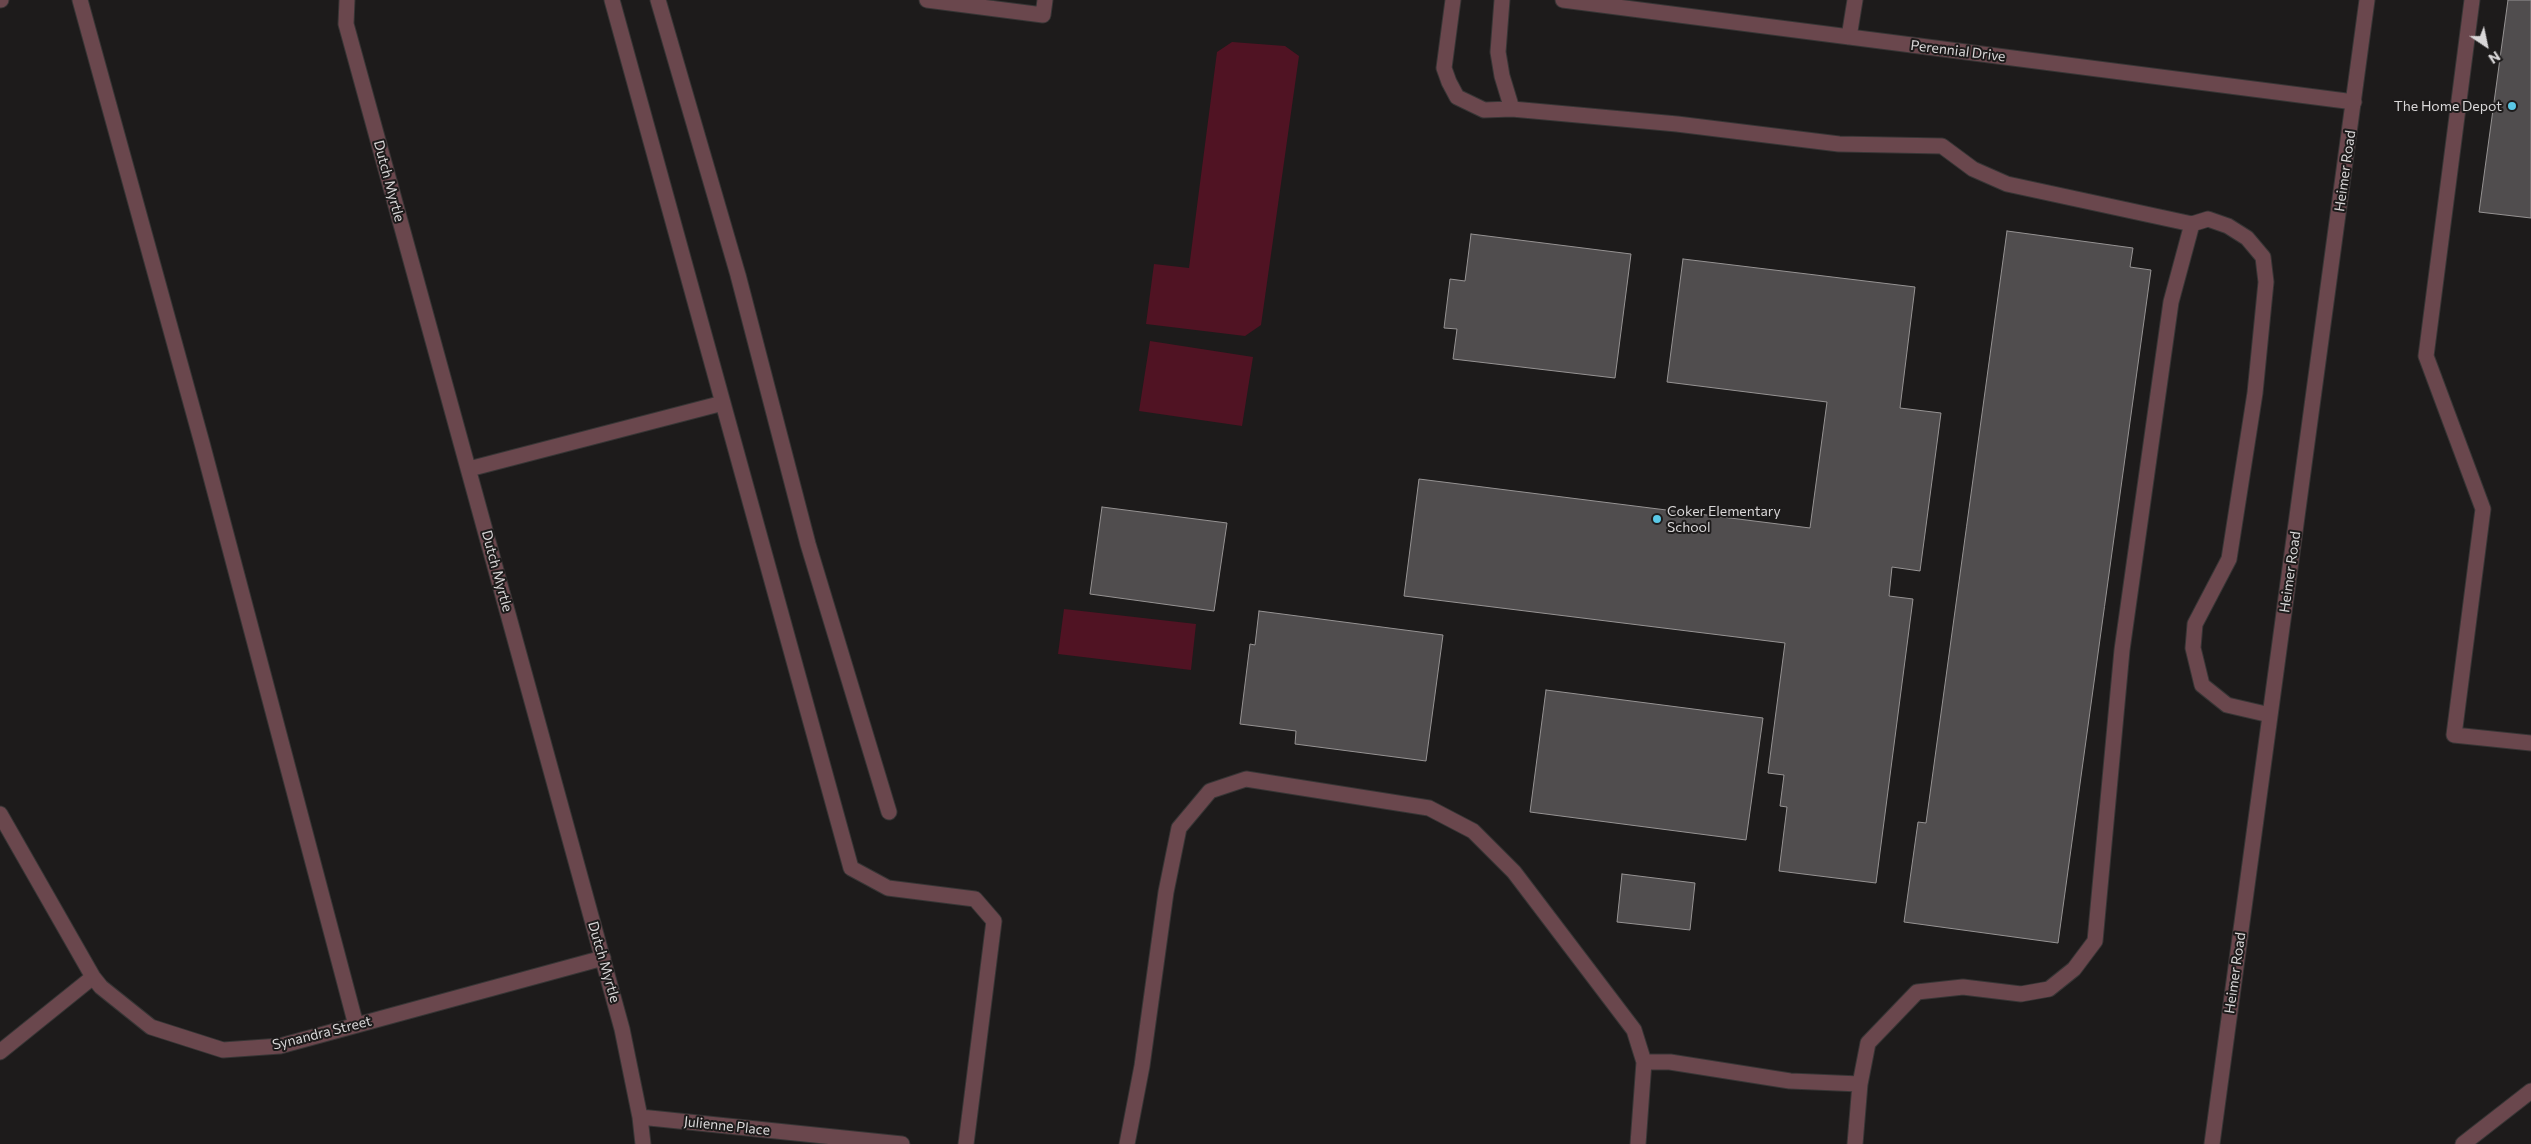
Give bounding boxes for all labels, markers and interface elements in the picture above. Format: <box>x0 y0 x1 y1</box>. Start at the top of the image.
north arrow <box>2461 20 2511 70</box>
street label: Perennial Drive <box>1909 37 2007 65</box>
text: N <box>2486 48 2504 68</box>
place label: The Home Depot <box>2394 98 2502 114</box>
marker: The Home Depot <box>2506 100 2518 112</box>
street label: Heimer Road <box>2331 129 2359 213</box>
street label: Dutch Myrtle <box>370 138 408 224</box>
place label: Coker Elementary School <box>1667 503 1781 536</box>
marker: Coker Elementary School <box>1651 513 1663 525</box>
street label: Dutch Myrtle <box>478 528 516 614</box>
street label: Heimer Road <box>2276 530 2304 614</box>
street label: Dutch Myrtle <box>584 919 624 1005</box>
street label: Heimer Road <box>2221 931 2249 1015</box>
street label: Synandra Street <box>271 1013 373 1053</box>
street label: Julienne Place <box>683 1113 771 1139</box>

